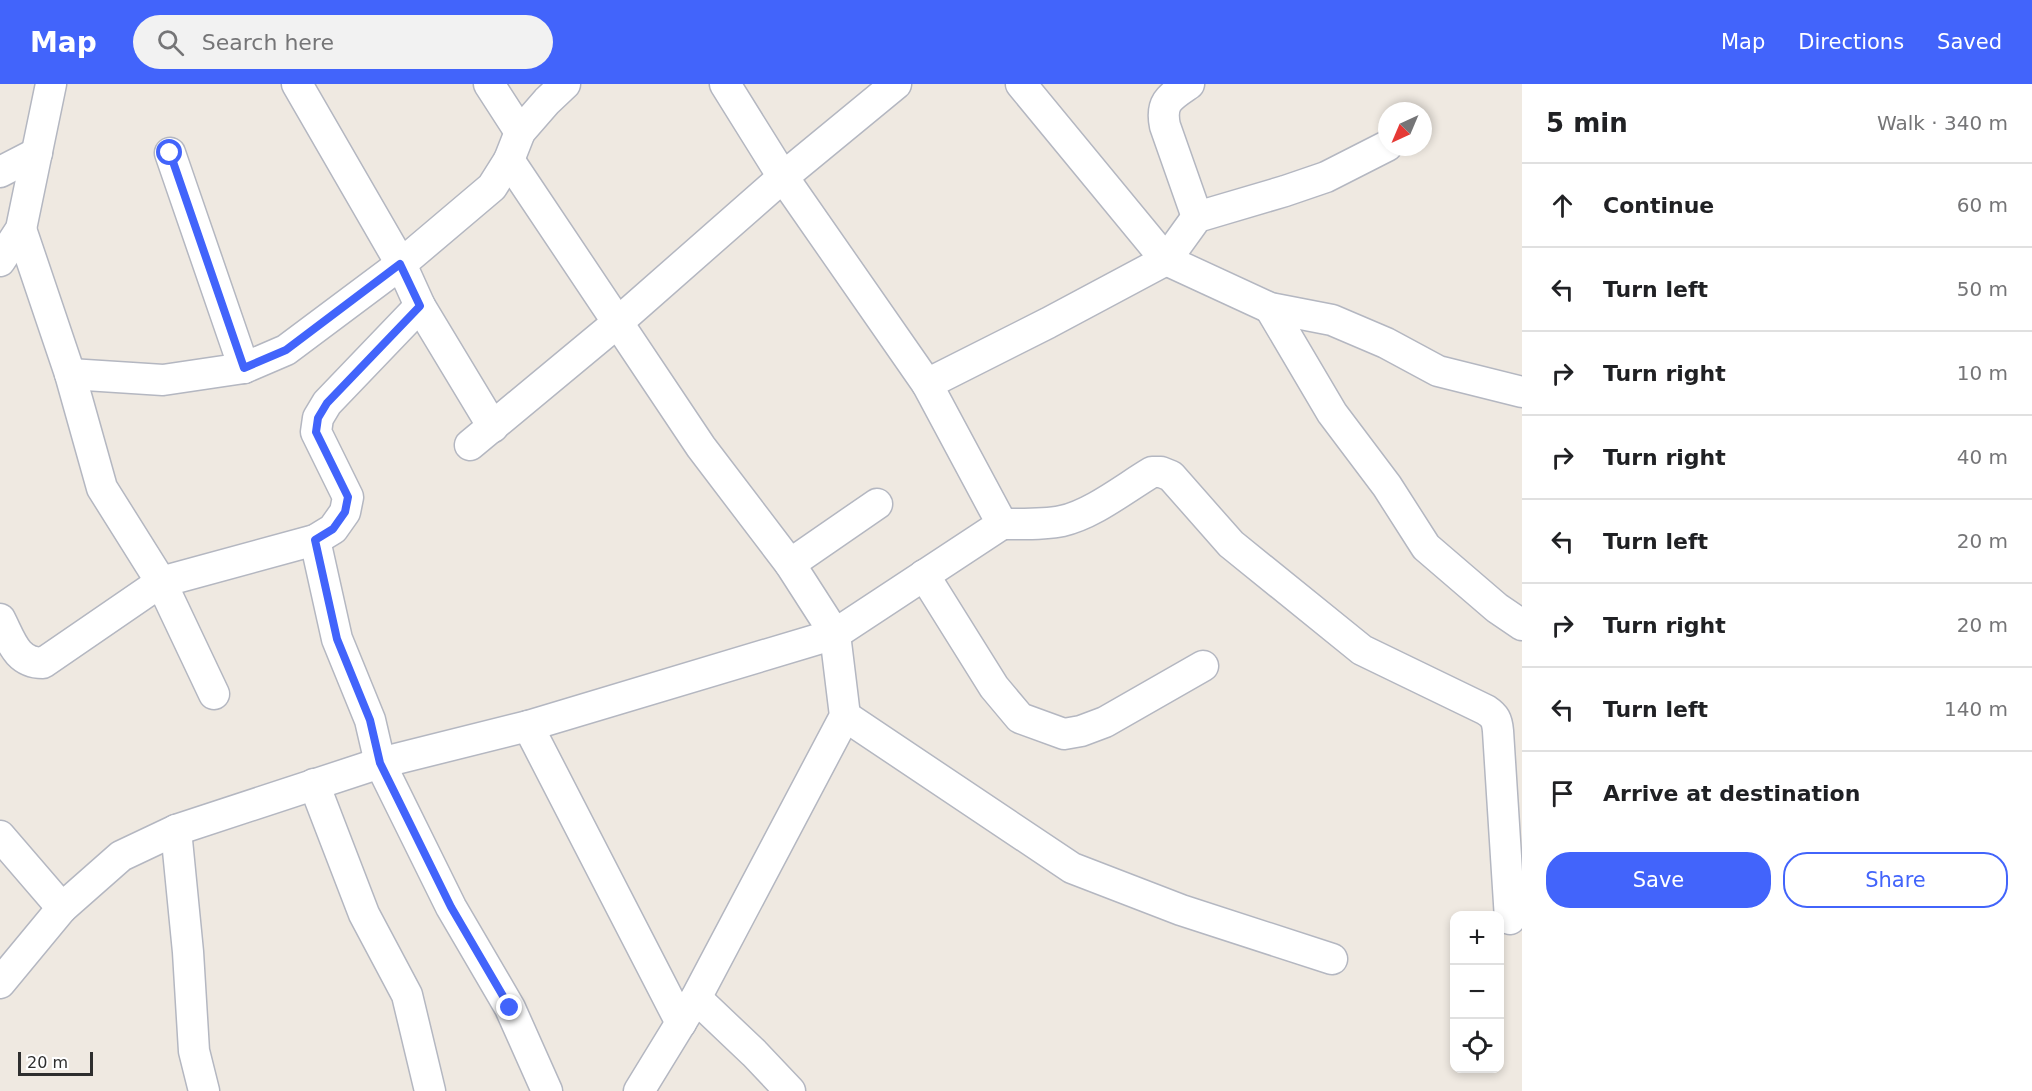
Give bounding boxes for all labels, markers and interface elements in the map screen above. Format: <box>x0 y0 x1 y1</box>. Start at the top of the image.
search box <box>133 15 553 69</box>
text: Map <box>30 26 97 59</box>
icon: search <box>154 26 187 59</box>
text: Search here <box>202 30 334 55</box>
text: Map <box>1721 30 1765 54</box>
text: Directions <box>1798 30 1904 54</box>
text: Saved <box>1937 30 2002 54</box>
north arrow <box>1378 102 1432 156</box>
text: 5 min <box>1546 108 1628 138</box>
text: Walk · 340 m <box>1877 111 2008 135</box>
route start <box>156 139 182 165</box>
icon: ahead <box>1546 189 1579 222</box>
text: Continue <box>1603 193 1714 218</box>
text: 60 m <box>1957 193 2008 217</box>
icon: left <box>1546 273 1579 306</box>
text: Turn left <box>1603 277 1708 302</box>
text: 50 m <box>1957 277 2008 301</box>
icon: right <box>1546 357 1579 390</box>
text: Turn right <box>1603 361 1726 386</box>
text: 10 m <box>1957 361 2008 385</box>
icon: right <box>1546 441 1579 474</box>
text: Turn right <box>1603 445 1726 470</box>
text: 40 m <box>1957 445 2008 469</box>
icon: left <box>1546 525 1579 558</box>
text: Turn left <box>1603 529 1708 554</box>
text: 20 m <box>1957 529 2008 553</box>
icon: right <box>1546 609 1579 642</box>
text: Turn right <box>1603 613 1726 638</box>
text: 20 m <box>1957 613 2008 637</box>
icon: left <box>1546 693 1579 726</box>
text: Turn left <box>1603 697 1708 722</box>
text: 140 m <box>1944 697 2008 721</box>
icon: arrive <box>1546 777 1579 810</box>
text: Arrive at destination <box>1603 781 1860 806</box>
button: Save <box>1546 852 1771 908</box>
button: Share <box>1783 852 2008 908</box>
map controls <box>1450 911 1504 1073</box>
button: + <box>1450 911 1504 965</box>
button: − <box>1450 965 1504 1019</box>
route end <box>496 994 522 1020</box>
button: locate <box>1450 1019 1504 1073</box>
scale bar <box>18 1049 93 1076</box>
text: 20 m <box>27 1053 68 1072</box>

